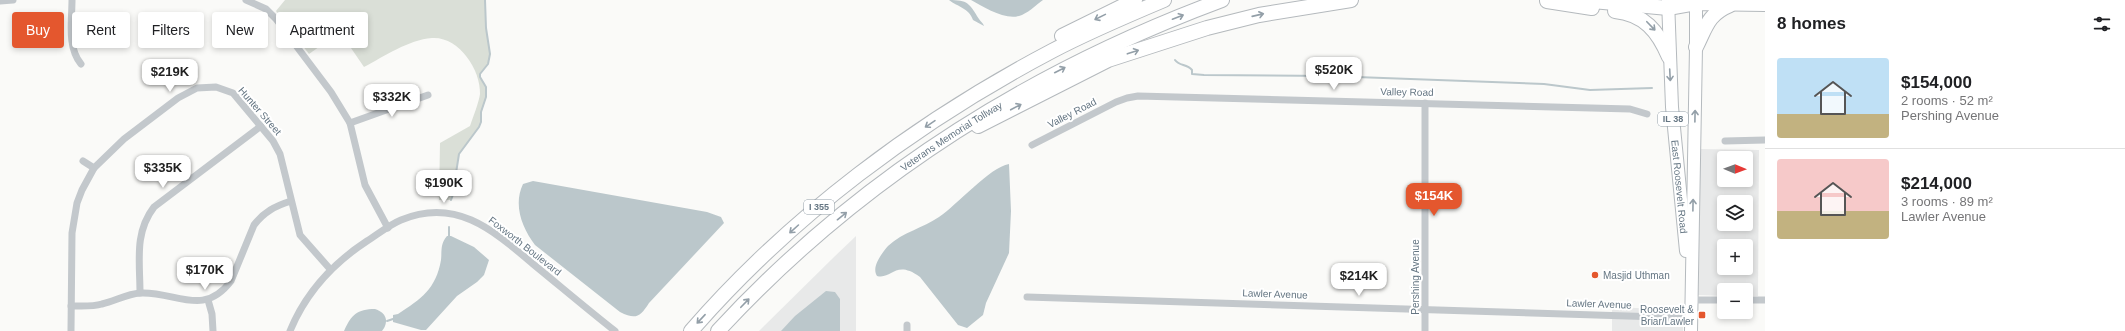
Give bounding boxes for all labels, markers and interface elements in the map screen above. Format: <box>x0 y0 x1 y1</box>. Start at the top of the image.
one-way arrow <box>1251 11 1264 19</box>
chip: Buy <box>12 12 64 48</box>
chip: Rent <box>72 12 130 48</box>
chip: Filters <box>138 12 204 48</box>
chip: New <box>212 12 268 48</box>
chip: Apartment <box>276 12 368 48</box>
one-way arrow <box>1171 12 1183 20</box>
icon: filters <box>2091 13 2113 35</box>
one-way arrow <box>1094 14 1106 21</box>
text: 8 homes <box>1777 14 1846 33</box>
one-way arrow <box>1646 21 1656 31</box>
one-way arrow <box>1126 48 1139 55</box>
pin: $520K <box>1306 57 1362 91</box>
pin: $219K <box>142 59 198 93</box>
text: $520K <box>1315 62 1353 77</box>
text: $219K <box>151 64 189 79</box>
one-way arrow <box>1053 66 1065 74</box>
one-way arrow <box>1667 68 1674 81</box>
text: $154,000 <box>1901 73 1972 92</box>
icon: home <box>1809 74 1857 122</box>
pin: $332K <box>364 84 420 118</box>
street label: Hunter Street <box>236 85 284 137</box>
street label: Valley Road <box>1380 86 1434 98</box>
text: $332K <box>373 89 411 104</box>
text: 2 rooms · 52 m² <box>1901 93 1993 108</box>
street label: Valley Road <box>1046 96 1098 130</box>
street label: Veterans Memorial Tollway <box>898 99 1004 173</box>
one-way arrow <box>1009 103 1021 110</box>
text: Pershing Avenue <box>1901 108 1999 123</box>
one-way arrow <box>1691 110 1699 123</box>
road number: IL 38 <box>1658 112 1688 126</box>
one-way arrow <box>925 120 936 128</box>
street label: East Roosevelt Road <box>1670 139 1690 234</box>
north arrow <box>1717 151 1753 187</box>
map controls <box>1717 151 1753 319</box>
pin: $335K <box>135 155 191 189</box>
text: $335K <box>144 160 182 175</box>
pin: $190K <box>416 170 472 204</box>
text: $214,000 <box>1901 174 1972 193</box>
text: $190K <box>425 175 463 190</box>
icon: home <box>1809 175 1857 223</box>
pin: $154K <box>1406 183 1462 217</box>
text: $154K <box>1415 188 1453 203</box>
text: 3 rooms · 89 m² <box>1901 194 1993 209</box>
button: layers <box>1717 195 1753 231</box>
one-way arrow <box>1689 199 1697 212</box>
road number: I 355 <box>804 200 834 214</box>
text: Lawler Avenue <box>1901 209 1986 224</box>
one-way arrow <box>836 211 847 220</box>
street label: Foxworth Boulevard <box>487 214 563 278</box>
one-way arrow <box>789 224 799 234</box>
street label: Pershing Avenue <box>1410 239 1421 315</box>
button: + <box>1717 239 1753 275</box>
pin: $170K <box>177 257 233 291</box>
text: $170K <box>186 262 224 277</box>
pin: $214K <box>1331 263 1387 297</box>
text: $214K <box>1340 268 1378 283</box>
marker: Masjid Uthman <box>1590 270 1600 280</box>
place label: Masjid Uthman <box>1603 270 1670 281</box>
button: − <box>1717 283 1753 319</box>
street label: Lawler Avenue <box>1242 287 1308 301</box>
street label: Lawler Avenue <box>1566 297 1632 311</box>
one-way arrow <box>740 298 750 308</box>
place label: Roosevelt & Briar/Lawler <box>1640 304 1695 327</box>
marker: Roosevelt & Briar/Lawler <box>1697 310 1707 320</box>
one-way arrow <box>697 314 706 324</box>

